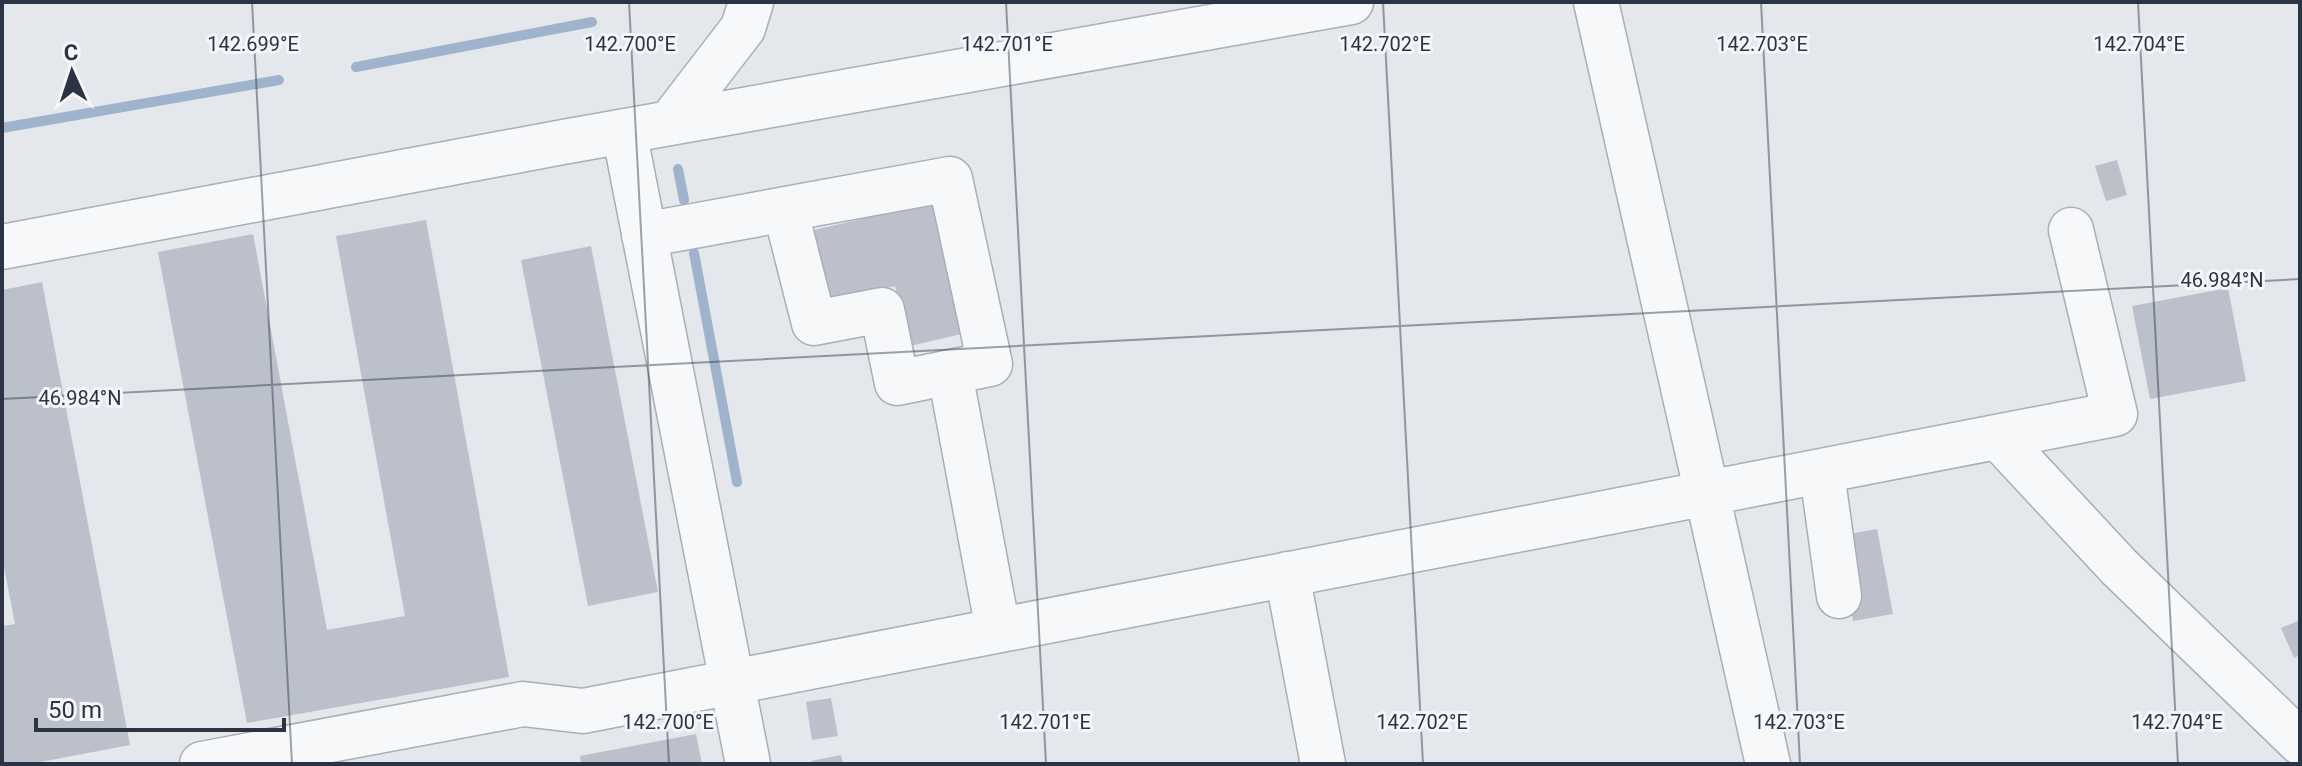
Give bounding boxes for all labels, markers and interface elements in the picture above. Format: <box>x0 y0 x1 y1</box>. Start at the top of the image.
north arrow <box>32 32 112 112</box>
text: 142.699°E <box>207 32 299 56</box>
text: 142.700°E <box>584 32 676 56</box>
text: 142.701°E <box>961 32 1053 56</box>
text: 142.702°E <box>1339 32 1431 56</box>
text: 142.703°E <box>1716 32 1808 56</box>
text: 142.704°E <box>2093 32 2185 56</box>
text: С <box>63 40 79 65</box>
text: 46.984°N <box>2180 268 2264 292</box>
text: 46.984°N <box>38 386 122 410</box>
scale bar <box>36 682 284 732</box>
text: 50 m <box>48 696 102 724</box>
text: 142.700°E <box>622 710 714 734</box>
text: 142.701°E <box>999 710 1091 734</box>
text: 142.702°E <box>1376 710 1468 734</box>
text: 142.703°E <box>1753 710 1845 734</box>
text: 142.704°E <box>2131 710 2223 734</box>

